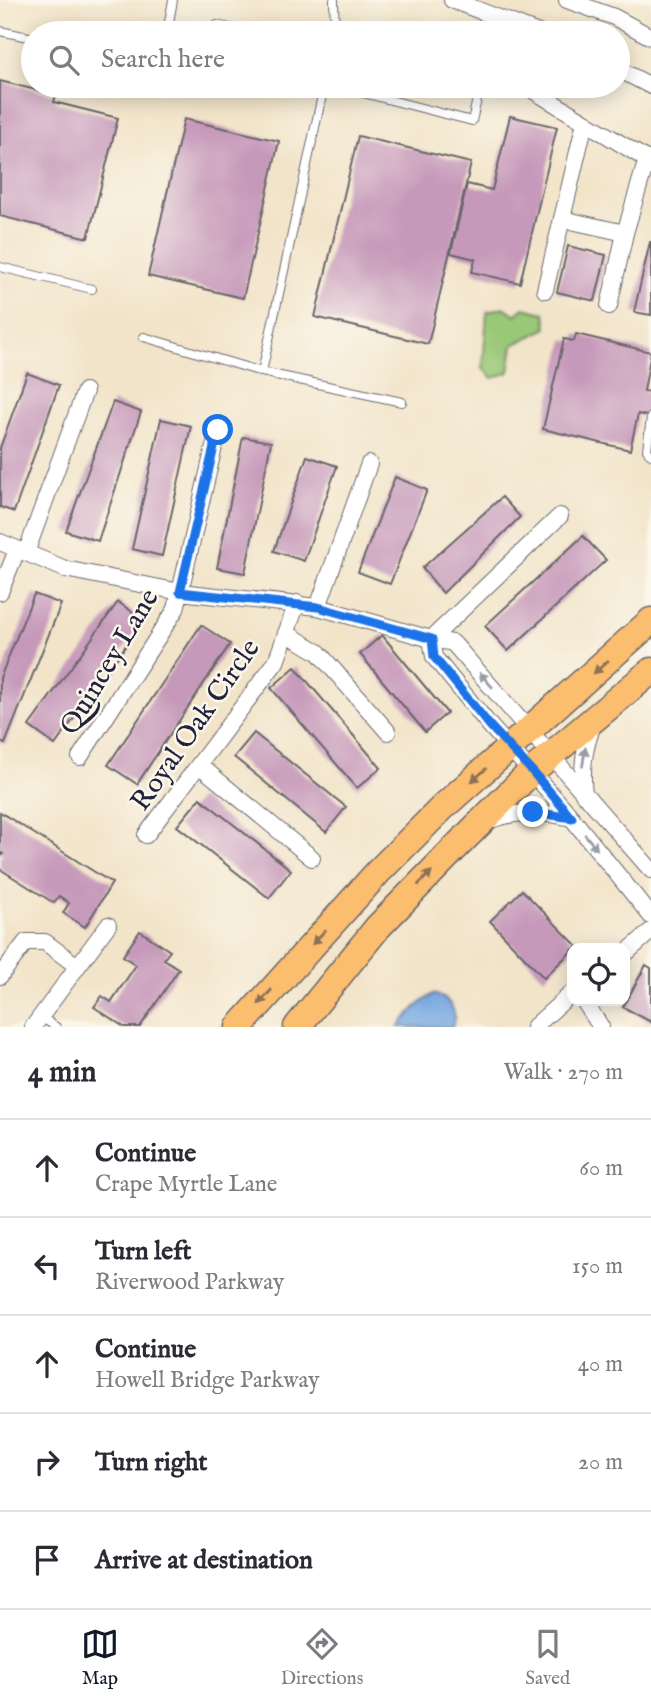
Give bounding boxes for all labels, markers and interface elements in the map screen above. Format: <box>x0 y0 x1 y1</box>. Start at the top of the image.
search box <box>21 21 630 98</box>
icon: search <box>45 41 83 79</box>
text: Search here <box>101 43 225 76</box>
route start <box>202 414 233 445</box>
street label: Quincey Lane <box>53 583 168 742</box>
street label: Royal Oak Circle <box>124 633 268 818</box>
one-way arrow <box>592 659 610 675</box>
one-way arrow <box>478 671 494 688</box>
one-way arrow <box>579 746 590 768</box>
one-way arrow <box>471 767 488 783</box>
route end <box>517 796 548 827</box>
one-way arrow <box>584 833 599 851</box>
one-way arrow <box>417 870 433 887</box>
one-way arrow <box>311 928 327 946</box>
map controls <box>567 943 630 1006</box>
button: locate <box>567 943 630 1006</box>
one-way arrow <box>257 988 273 1006</box>
text: 4 min <box>28 1054 96 1092</box>
text: Walk · 270 m <box>503 1058 623 1087</box>
text: Continue <box>95 1137 196 1170</box>
icon: ahead <box>28 1149 66 1187</box>
text: 60 m <box>579 1154 623 1183</box>
text: Crape Myrtle Lane <box>95 1170 277 1199</box>
text: Turn left <box>95 1235 192 1268</box>
icon: left <box>28 1247 66 1285</box>
text: 150 m <box>572 1252 623 1281</box>
text: Riverwood Parkway <box>95 1268 284 1297</box>
text: Continue <box>95 1333 196 1366</box>
icon: ahead <box>28 1345 66 1383</box>
text: 40 m <box>578 1350 623 1379</box>
text: Howell Bridge Parkway <box>95 1366 320 1395</box>
icon: right <box>28 1443 66 1481</box>
text: Turn right <box>95 1446 208 1479</box>
text: 20 m <box>578 1448 623 1477</box>
icon: arrive <box>28 1541 66 1579</box>
text: Arrive at destination <box>95 1544 313 1577</box>
tab: Map <box>81 1625 119 1691</box>
tab: Directions <box>281 1625 363 1691</box>
tab: Saved <box>525 1625 570 1691</box>

